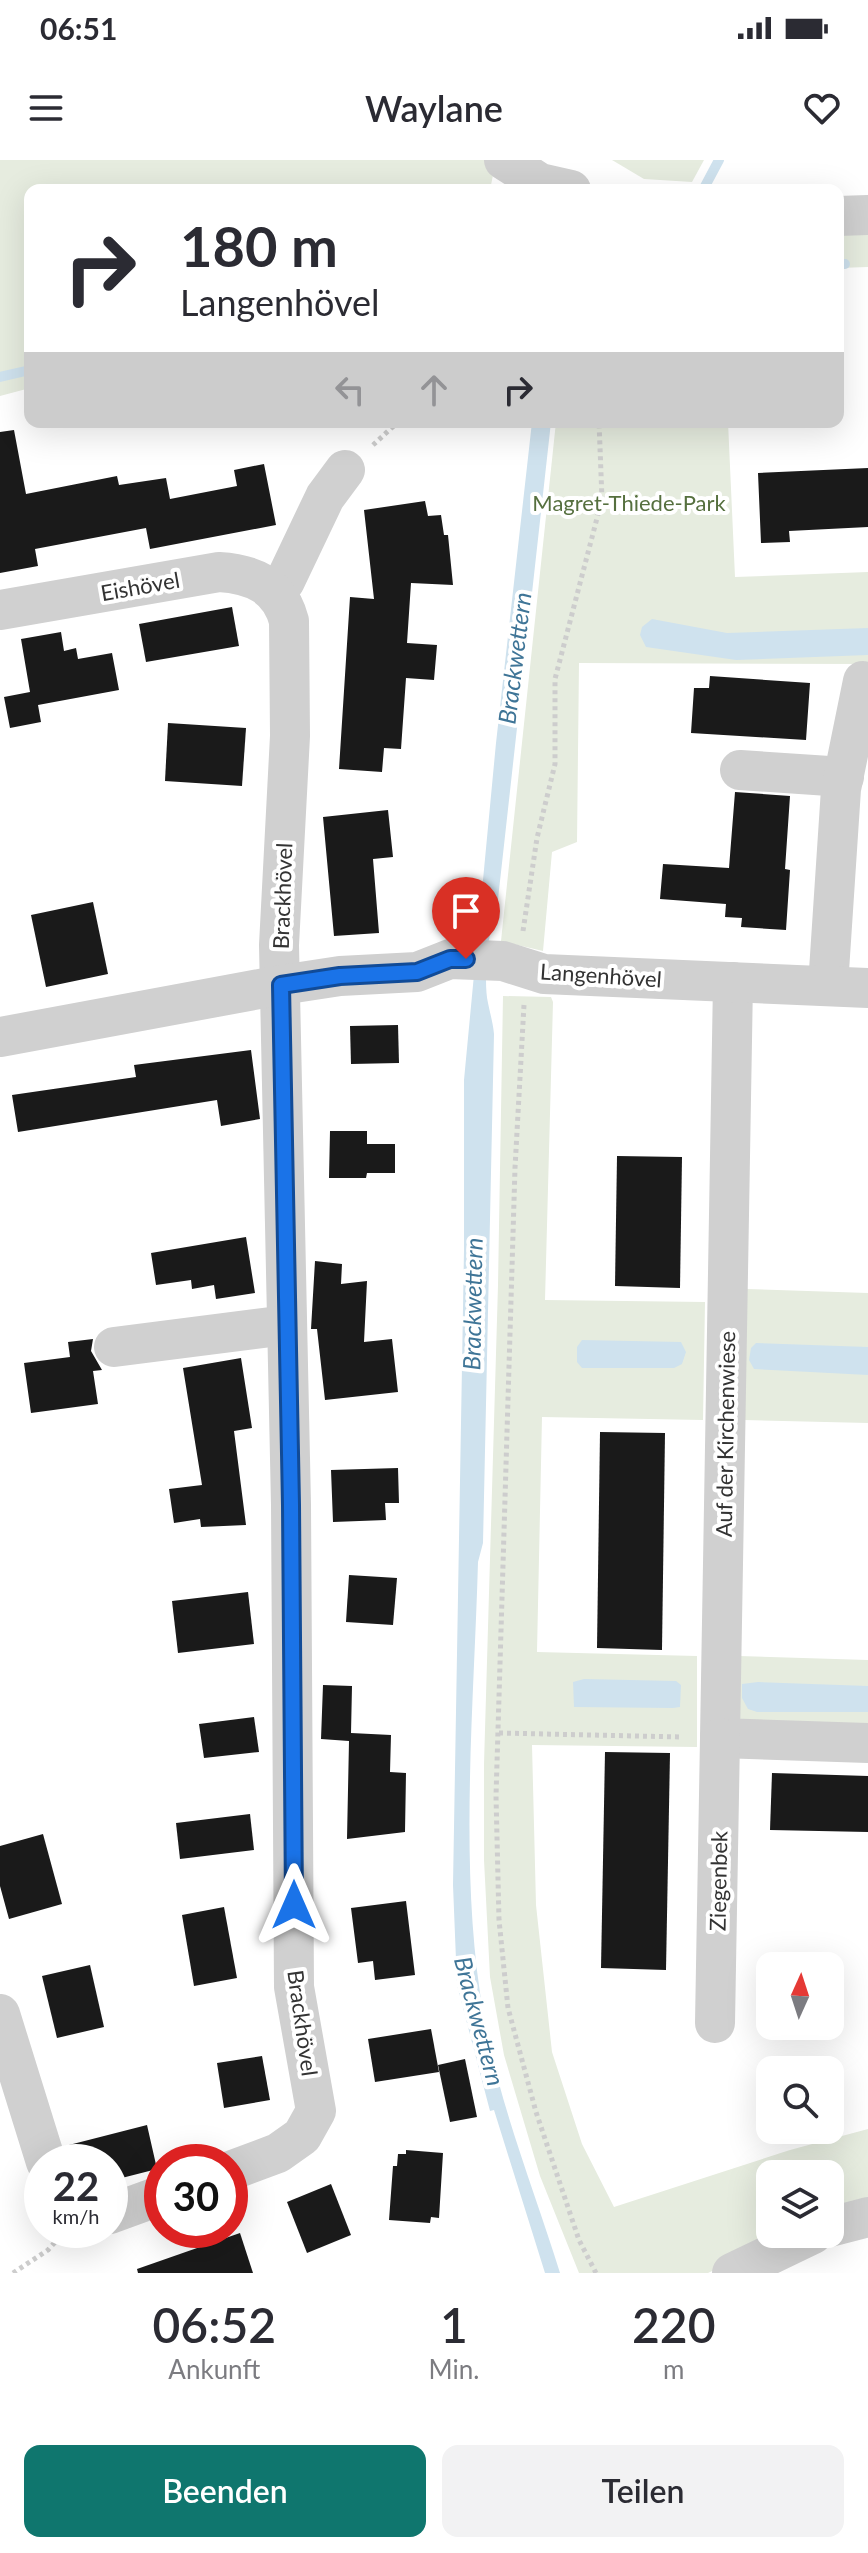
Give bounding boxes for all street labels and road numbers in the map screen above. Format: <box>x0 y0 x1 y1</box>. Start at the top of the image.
street label: Eishövel <box>98 566 182 606</box>
street label: Brackhövel <box>267 842 297 950</box>
street label: Langenhövel <box>539 957 663 993</box>
street label: Auf der Kirchenwiese <box>710 1331 740 1537</box>
street label: Ziegenbek <box>704 1830 732 1931</box>
street label: Brackhövel <box>282 1968 324 2078</box>

